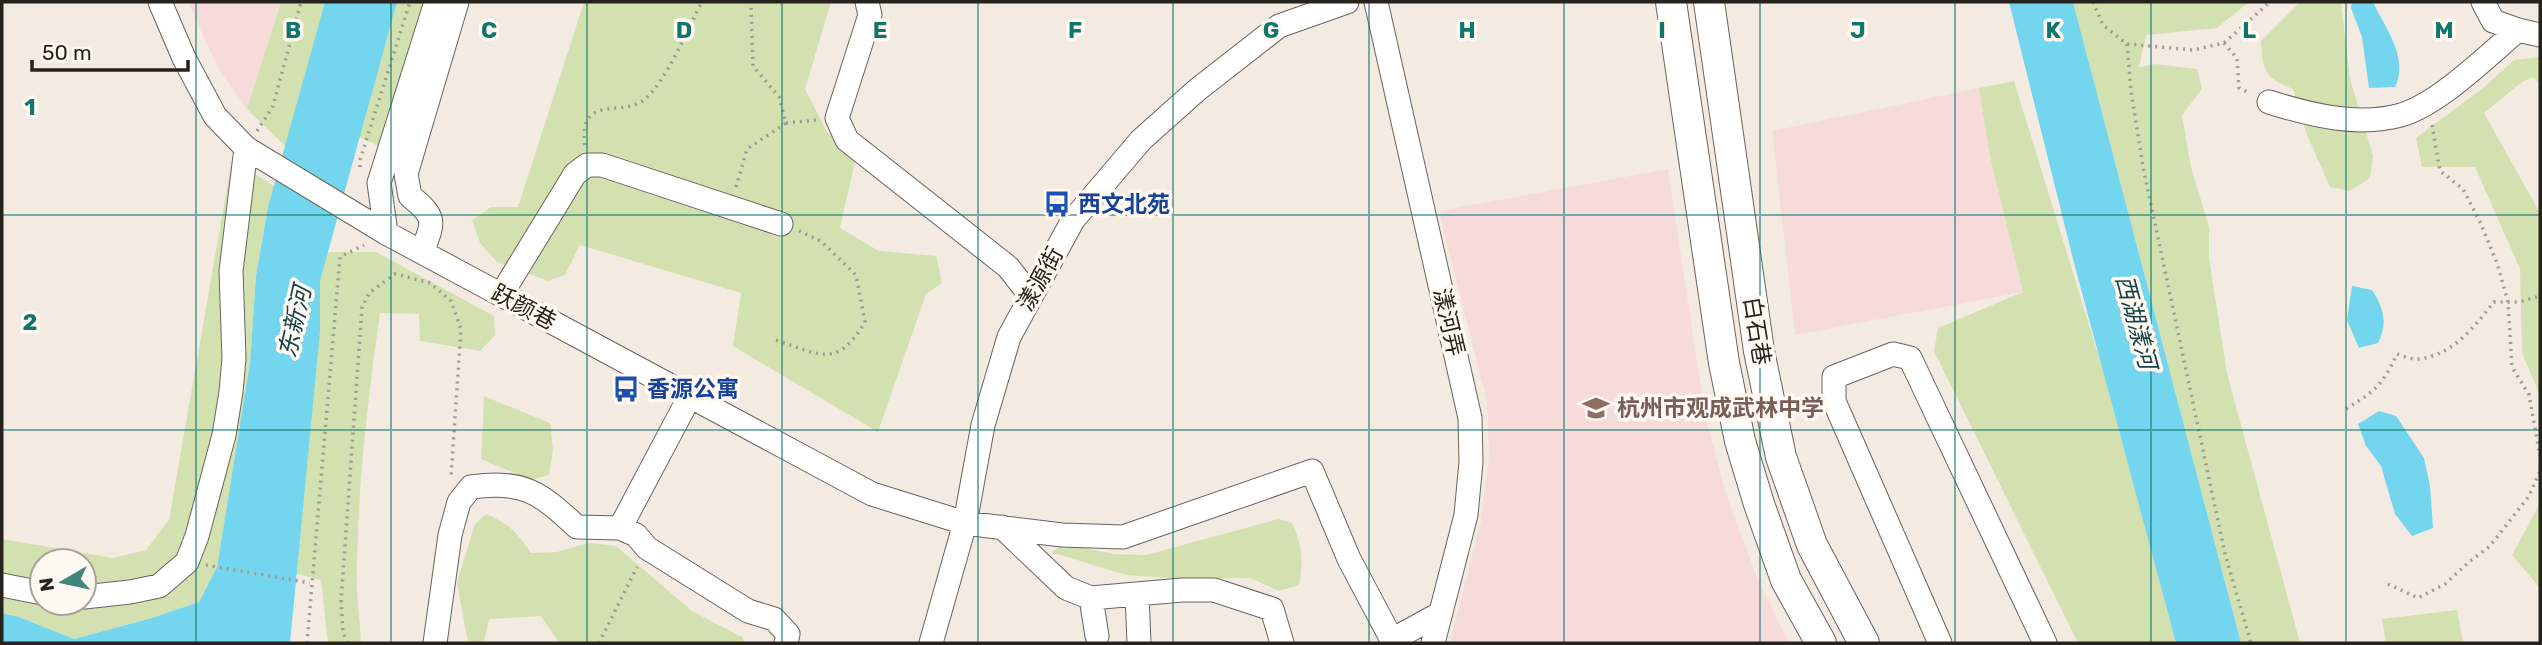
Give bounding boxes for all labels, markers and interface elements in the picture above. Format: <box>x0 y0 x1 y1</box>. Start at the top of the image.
text: B <box>285 16 301 44</box>
text: C <box>481 16 497 44</box>
text: D <box>676 16 692 44</box>
text: E <box>873 16 887 44</box>
text: F <box>1068 16 1082 44</box>
text: G <box>1263 16 1279 44</box>
text: H <box>1458 16 1476 44</box>
text: I <box>1658 16 1666 44</box>
text: J <box>1850 16 1866 44</box>
text: K <box>2045 16 2061 44</box>
text: L <box>2242 16 2256 44</box>
text: M <box>2434 16 2454 44</box>
scale bar <box>32 28 187 72</box>
text: 50 m <box>42 40 92 65</box>
text: 1 <box>24 93 36 121</box>
bus stop icon: 西文北苑 <box>1042 189 1072 219</box>
place label: 西文北苑 <box>1078 190 1170 218</box>
street label: 漾源街 <box>1011 242 1069 316</box>
water label: 西湖漾河 <box>2110 272 2163 376</box>
street label: 跃颜巷 <box>487 278 561 336</box>
water label: 东新河 <box>273 280 318 360</box>
street label: 漾河弄 <box>1428 285 1470 359</box>
street label: 白石巷 <box>1738 295 1776 367</box>
text: 2 <box>23 308 37 336</box>
bus stop icon: 香源公寓 <box>611 374 641 404</box>
place label: 香源公寓 <box>647 375 739 403</box>
school or university icon: 杭州市观成武林中学 <box>1581 393 1611 423</box>
place label: 杭州市观成武林中学 <box>1617 394 1824 422</box>
north arrow <box>28 547 98 617</box>
text: N <box>34 576 59 593</box>

